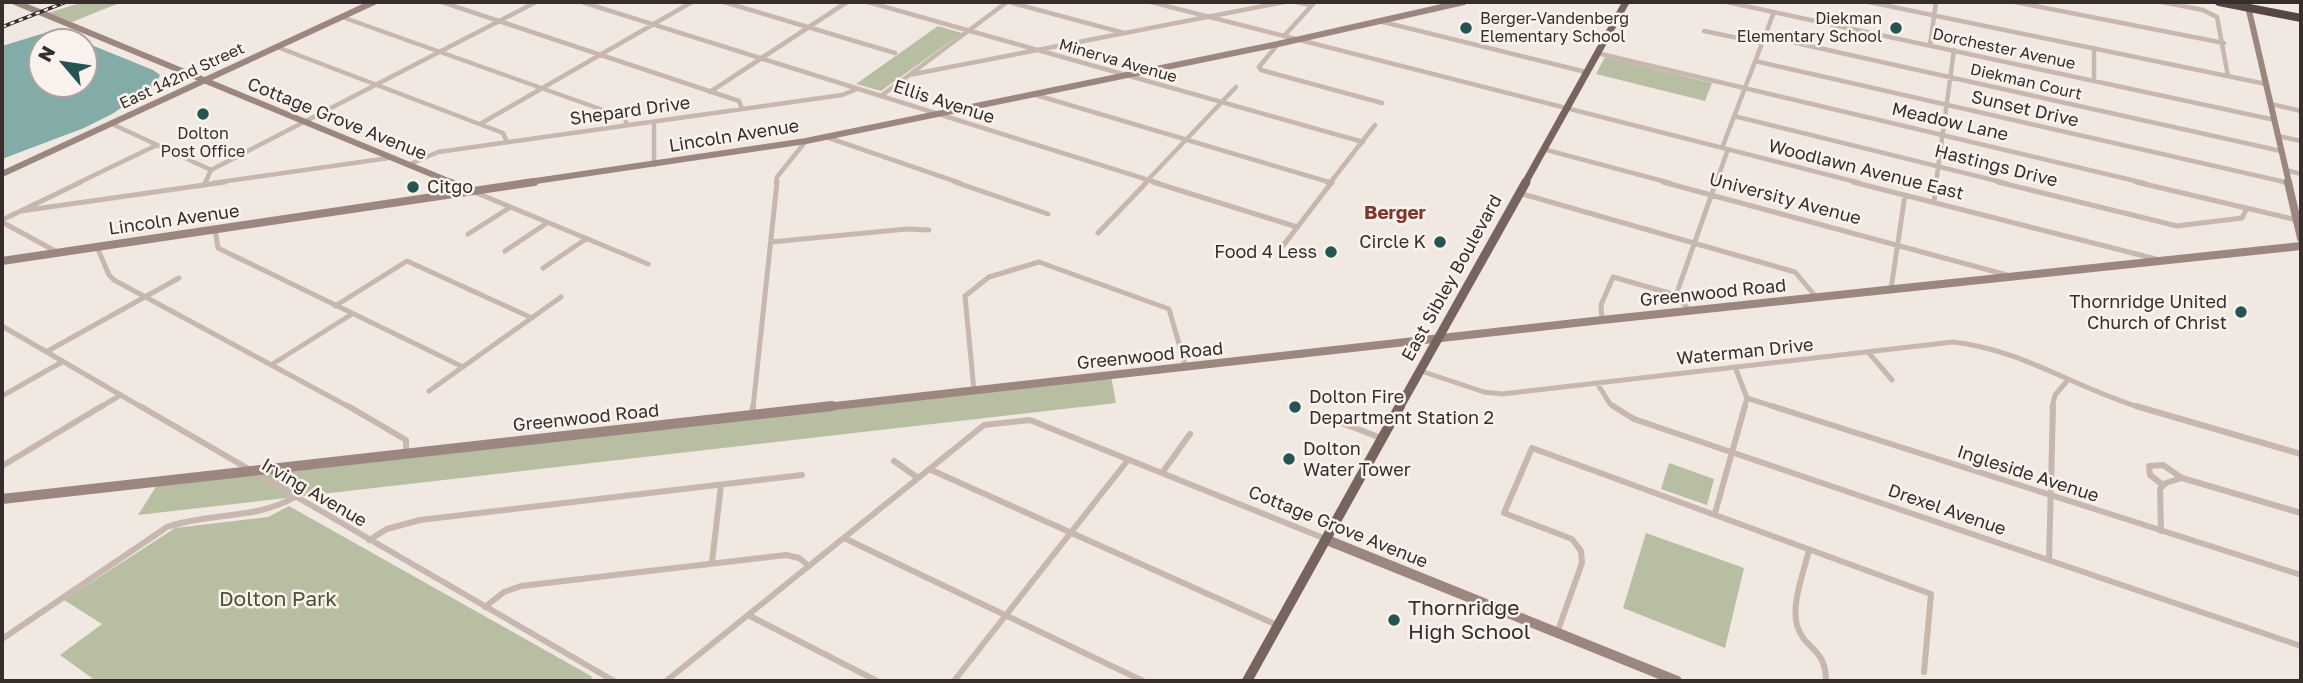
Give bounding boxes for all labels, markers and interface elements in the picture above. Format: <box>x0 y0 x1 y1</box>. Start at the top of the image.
place label: Berger-Vandenberg Elementary School <box>1480 9 1629 47</box>
place label: Diekman Elementary School <box>1737 9 1882 47</box>
marker: Berger-Vandenberg Elementary School <box>1458 20 1474 36</box>
marker: Diekman Elementary School <box>1888 20 1904 36</box>
street label: Dorchester Avenue <box>1931 24 2077 74</box>
north arrow <box>28 28 98 98</box>
street label: Minerva Avenue <box>1057 35 1179 87</box>
street label: East 142nd Street <box>117 39 247 113</box>
text: N <box>32 42 60 65</box>
street label: Diekman Court <box>1968 60 2084 104</box>
street label: Cottage Grove Avenue <box>244 73 430 165</box>
street label: Ellis Avenue <box>891 76 997 128</box>
street label: Sunset Drive <box>1969 86 2081 132</box>
street label: Shepard Drive <box>568 92 692 130</box>
street label: Meadow Lane <box>1890 98 2010 146</box>
marker: Dolton Post Office <box>195 106 211 122</box>
street label: Lincoln Avenue <box>667 115 801 157</box>
place label: Dolton Post Office <box>161 124 245 162</box>
street label: Woodlawn Avenue East <box>1766 135 1966 205</box>
street label: Hastings Drive <box>1932 140 2060 192</box>
street label: University Avenue <box>1707 168 1863 230</box>
place label: Citgo <box>427 176 473 198</box>
marker: Citgo <box>405 179 421 195</box>
street label: East Sibley Boulevard <box>1397 191 1507 365</box>
street label: Lincoln Avenue <box>107 200 241 240</box>
district label: Berger <box>1364 202 1426 224</box>
place label: Circle K <box>1359 231 1426 253</box>
marker: Circle K <box>1432 234 1448 250</box>
place label: Food 4 Less <box>1214 241 1317 263</box>
marker: Food 4 Less <box>1323 244 1339 260</box>
street label: Greenwood Road <box>1639 275 1787 311</box>
place label: Thornridge United Church of Christ <box>2069 291 2227 334</box>
marker: Thornridge United Church of Christ <box>2233 304 2249 320</box>
street label: Waterman Drive <box>1676 334 1814 370</box>
street label: Greenwood Road <box>1076 338 1224 374</box>
place label: Dolton Fire Department Station 2 <box>1309 386 1494 428</box>
marker: Dolton Fire Department Station 2 <box>1287 399 1303 415</box>
street label: Greenwood Road <box>512 400 660 436</box>
place label: Dolton Water Tower <box>1303 438 1411 480</box>
street label: Ingleside Avenue <box>1954 441 2102 507</box>
marker: Dolton Water Tower <box>1281 451 1297 467</box>
street label: Irving Avenue <box>257 454 371 532</box>
street label: Drexel Avenue <box>1885 480 2009 540</box>
street label: Cottage Grove Avenue <box>1245 481 1431 573</box>
park label: Dolton Park <box>219 586 337 612</box>
place label: Thornridge High School <box>1408 595 1530 645</box>
marker: Thornridge High School <box>1386 612 1402 628</box>

